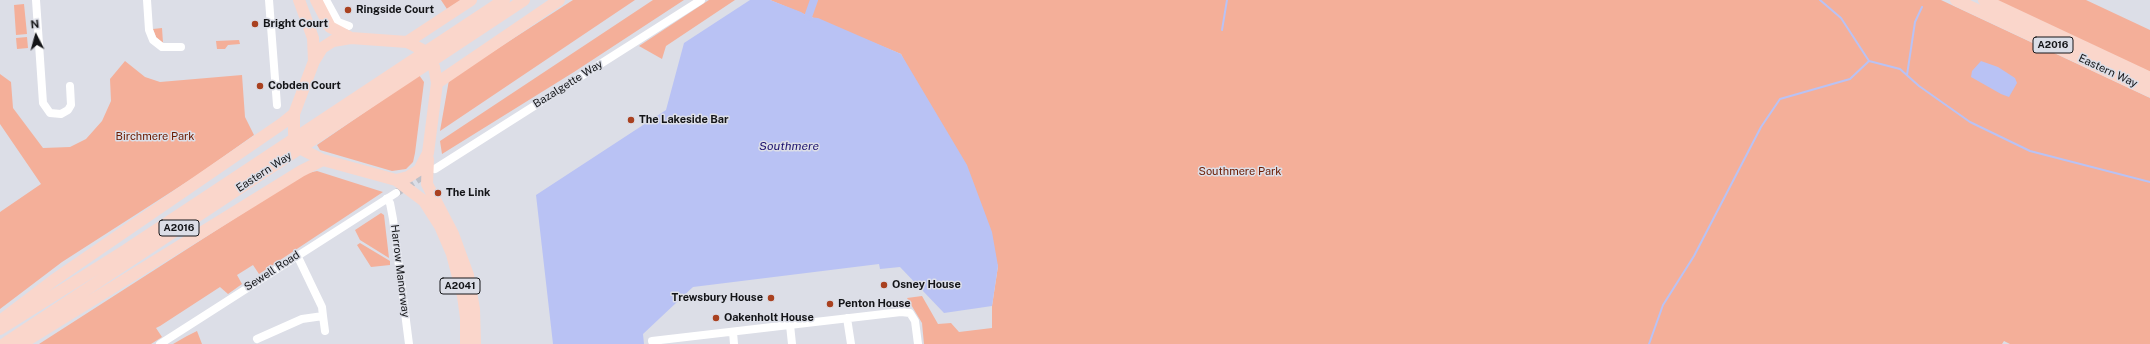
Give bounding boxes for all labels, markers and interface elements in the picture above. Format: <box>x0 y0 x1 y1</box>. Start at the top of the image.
place label: Ringside Court <box>356 3 434 17</box>
marker: Ringside Court <box>343 5 353 15</box>
north arrow <box>16 16 56 56</box>
place label: Bright Court <box>263 17 328 31</box>
text: N <box>30 18 40 30</box>
marker: Bright Court <box>250 19 260 29</box>
road number: A2016 <box>2033 37 2073 53</box>
street label: Eastern Way <box>2076 52 2140 90</box>
street label: Bazalgette Way <box>531 57 605 111</box>
place label: Cobden Court <box>268 79 341 93</box>
marker: Cobden Court <box>255 81 265 91</box>
place label: The Lakeside Bar <box>639 113 729 127</box>
marker: The Lakeside Bar <box>626 115 636 125</box>
park label: Birchmere Park <box>116 130 194 144</box>
water label: Southmere <box>759 139 819 153</box>
street label: Eastern Way <box>234 149 294 195</box>
park label: Southmere Park <box>1199 165 1281 179</box>
place label: The Link <box>446 186 490 200</box>
marker: The Link <box>433 188 443 198</box>
road number: A2016 <box>159 220 199 236</box>
street label: Harrow Manorway <box>388 224 412 318</box>
street label: Sewell Road <box>242 248 302 294</box>
road number: A2041 <box>440 278 480 294</box>
place label: Osney House <box>892 278 961 292</box>
marker: Osney House <box>879 280 889 290</box>
place label: Trewsbury House <box>672 291 763 305</box>
marker: Trewsbury House <box>766 293 776 303</box>
place label: Penton House <box>838 297 911 311</box>
marker: Penton House <box>825 299 835 309</box>
place label: Oakenholt House <box>724 311 814 325</box>
marker: Oakenholt House <box>711 313 721 323</box>

